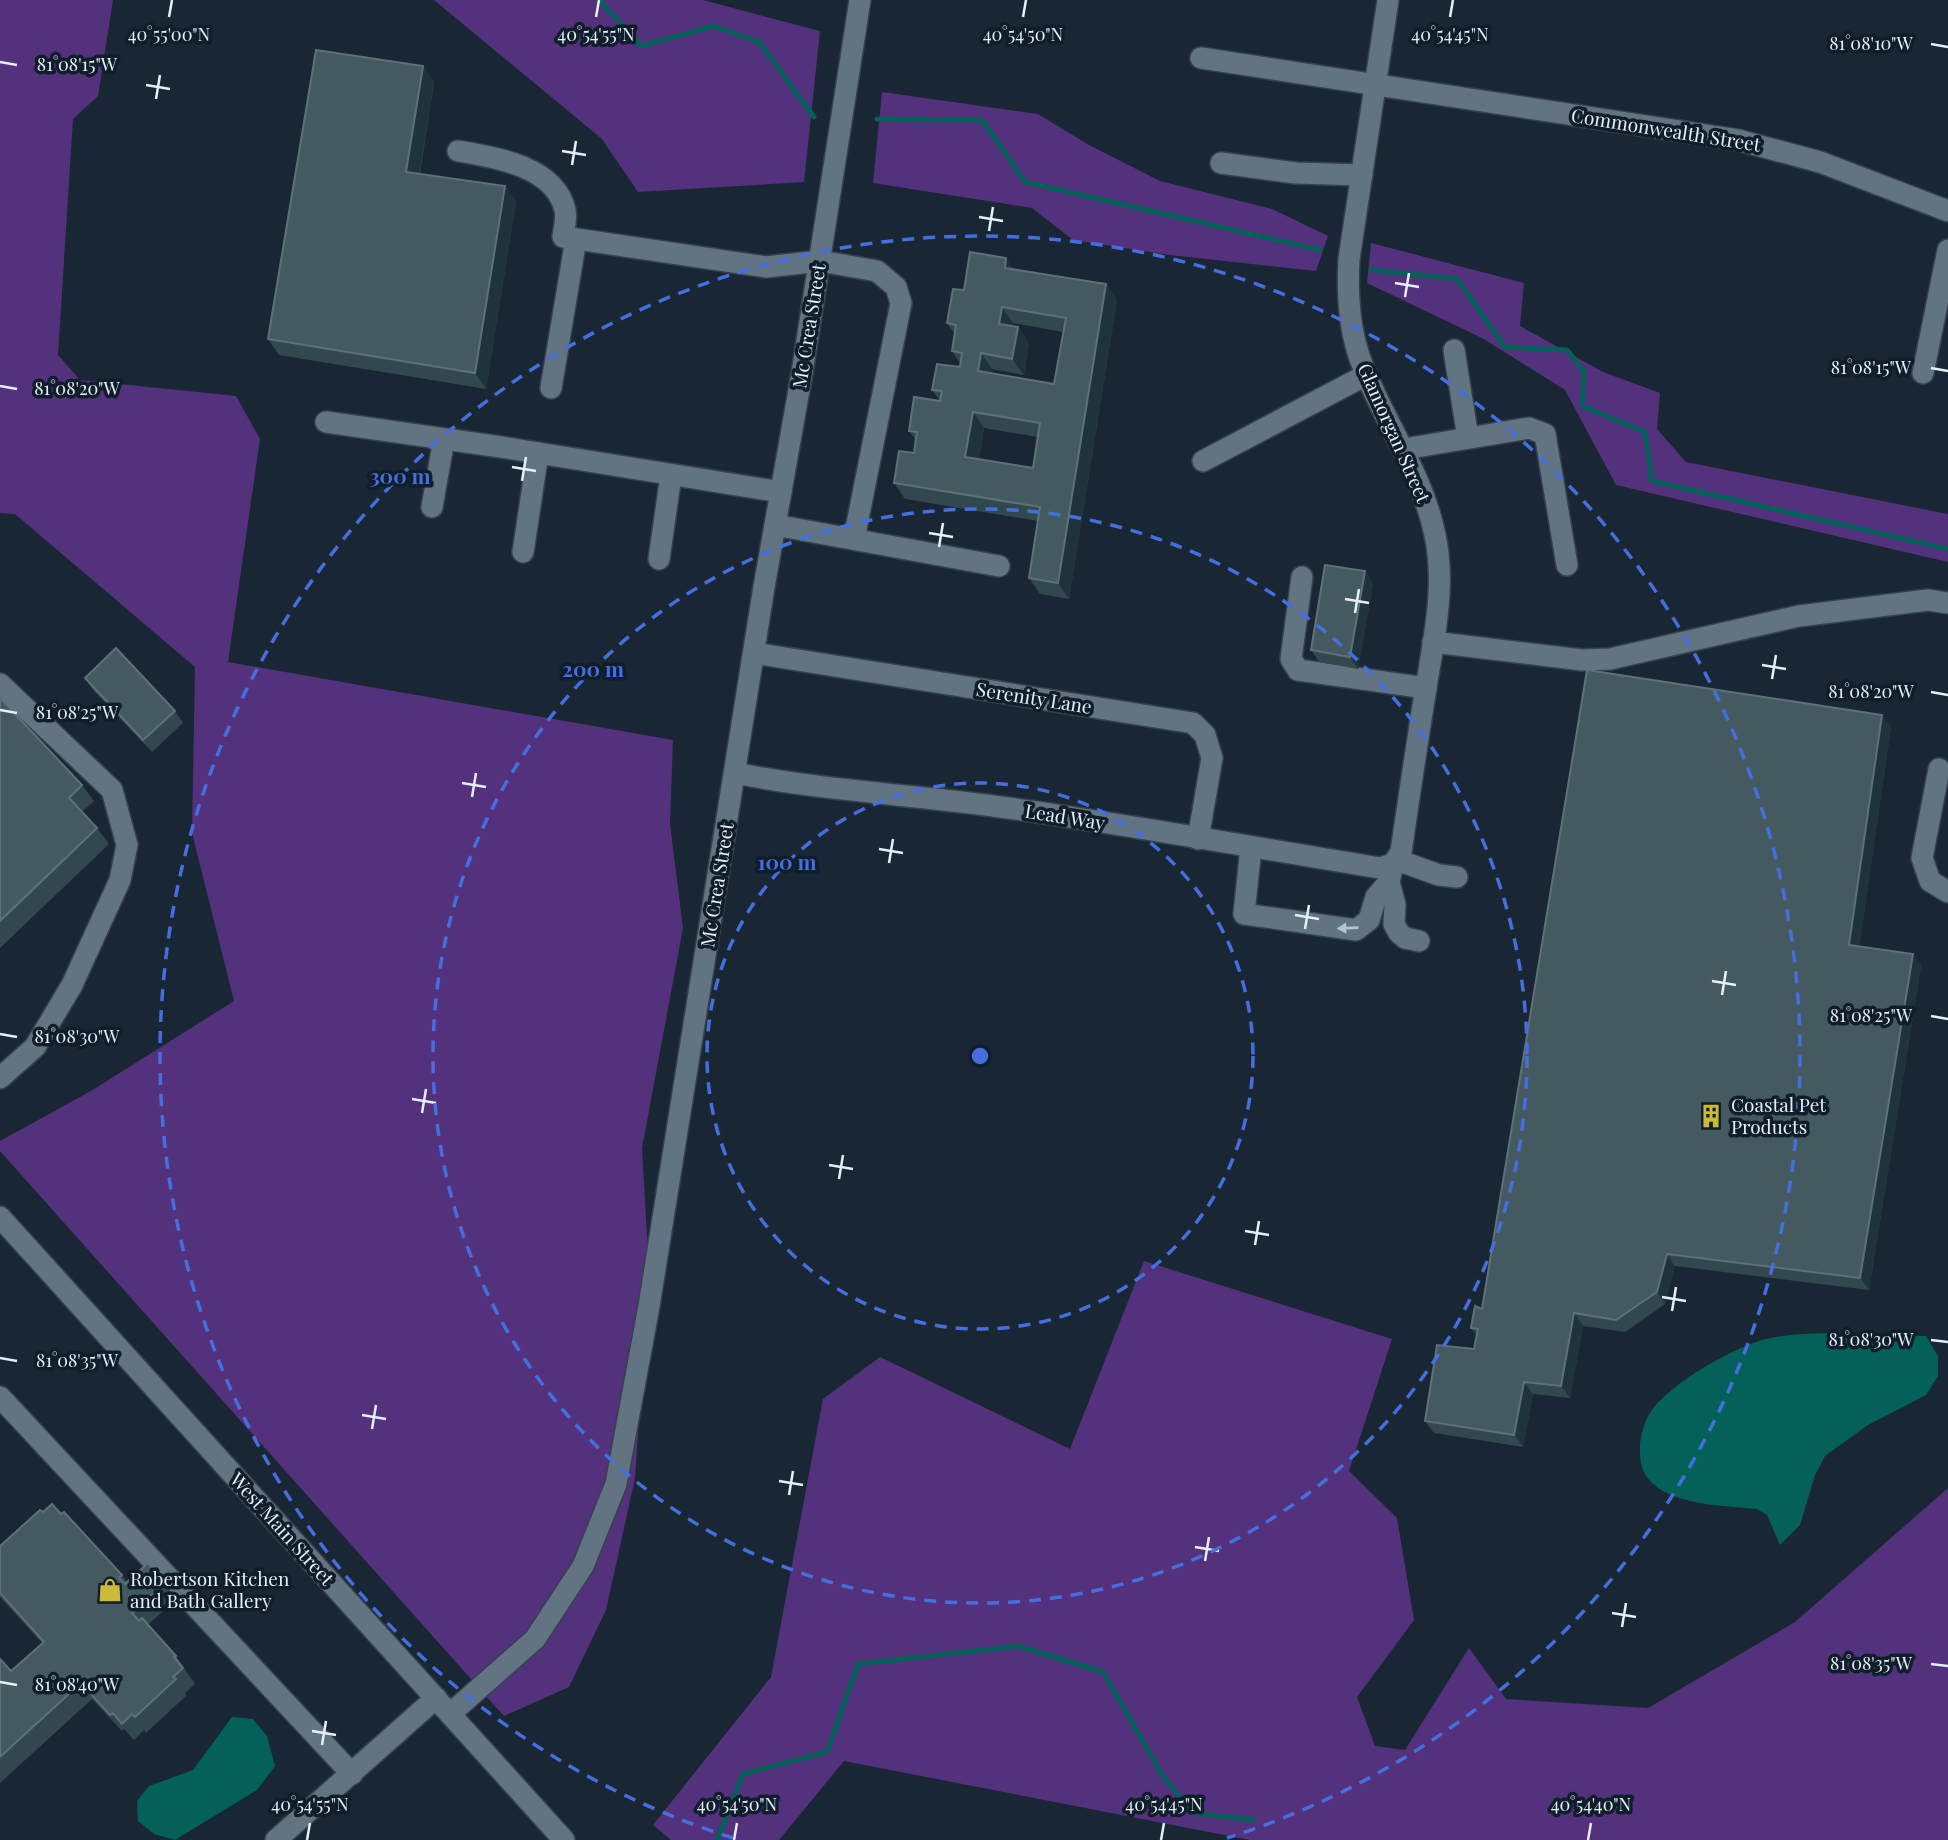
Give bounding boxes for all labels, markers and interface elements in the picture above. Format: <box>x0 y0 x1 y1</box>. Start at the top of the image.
text: 40°55'00"N <box>128 22 211 46</box>
text: 40°54'55"N <box>557 22 635 46</box>
text: 40°54'50"N <box>983 22 1064 46</box>
text: 40°54'45"N <box>1411 22 1489 46</box>
text: 81°08'10"W <box>1829 31 1913 55</box>
text: 81°08'15"W <box>37 52 118 76</box>
street label: Commonwealth Street <box>1570 101 1763 157</box>
street label: Mc Crea Street <box>785 261 831 390</box>
text: 81°08'15"W <box>1831 355 1912 379</box>
street label: Glamorgan Street <box>1352 359 1437 507</box>
text: 81°08'20"W <box>34 376 120 400</box>
text: 300 m <box>369 461 431 489</box>
text: 200 m <box>562 654 624 682</box>
street label: Serenity Lane <box>975 675 1094 719</box>
text: 81°08'20"W <box>1828 679 1914 703</box>
text: 81°08'25"W <box>36 700 119 724</box>
street label: Lead Way <box>1023 797 1107 835</box>
street label: Mc Crea Street <box>693 820 739 949</box>
text: 100 m <box>757 847 817 875</box>
one-way arrow <box>1337 922 1359 933</box>
text: 81°08'25"W <box>1830 1003 1913 1027</box>
text: 81°08'30"W <box>34 1024 120 1048</box>
centre of rings <box>968 1044 992 1068</box>
place label: Coastal Pet Products <box>1731 1091 1826 1139</box>
building icon: Coastal Pet Products <box>1697 1102 1725 1130</box>
text: 81°08'30"W <box>1828 1327 1914 1351</box>
text: 81°08'35"W <box>36 1348 119 1372</box>
street label: West Main Street <box>224 1465 341 1591</box>
place label: Robertson Kitchen and Bath Gallery <box>130 1565 290 1613</box>
shop icon: Robertson Kitchen and Bath Gallery <box>96 1576 124 1604</box>
text: 81°08'35"W <box>1830 1651 1913 1675</box>
text: 81°08'40"W <box>35 1672 120 1696</box>
text: 40°54'55"N <box>271 1792 349 1816</box>
text: 40°54'50"N <box>697 1792 778 1816</box>
text: 40°54'45"N <box>1125 1792 1203 1816</box>
text: 40°54'40"N <box>1551 1792 1632 1816</box>

